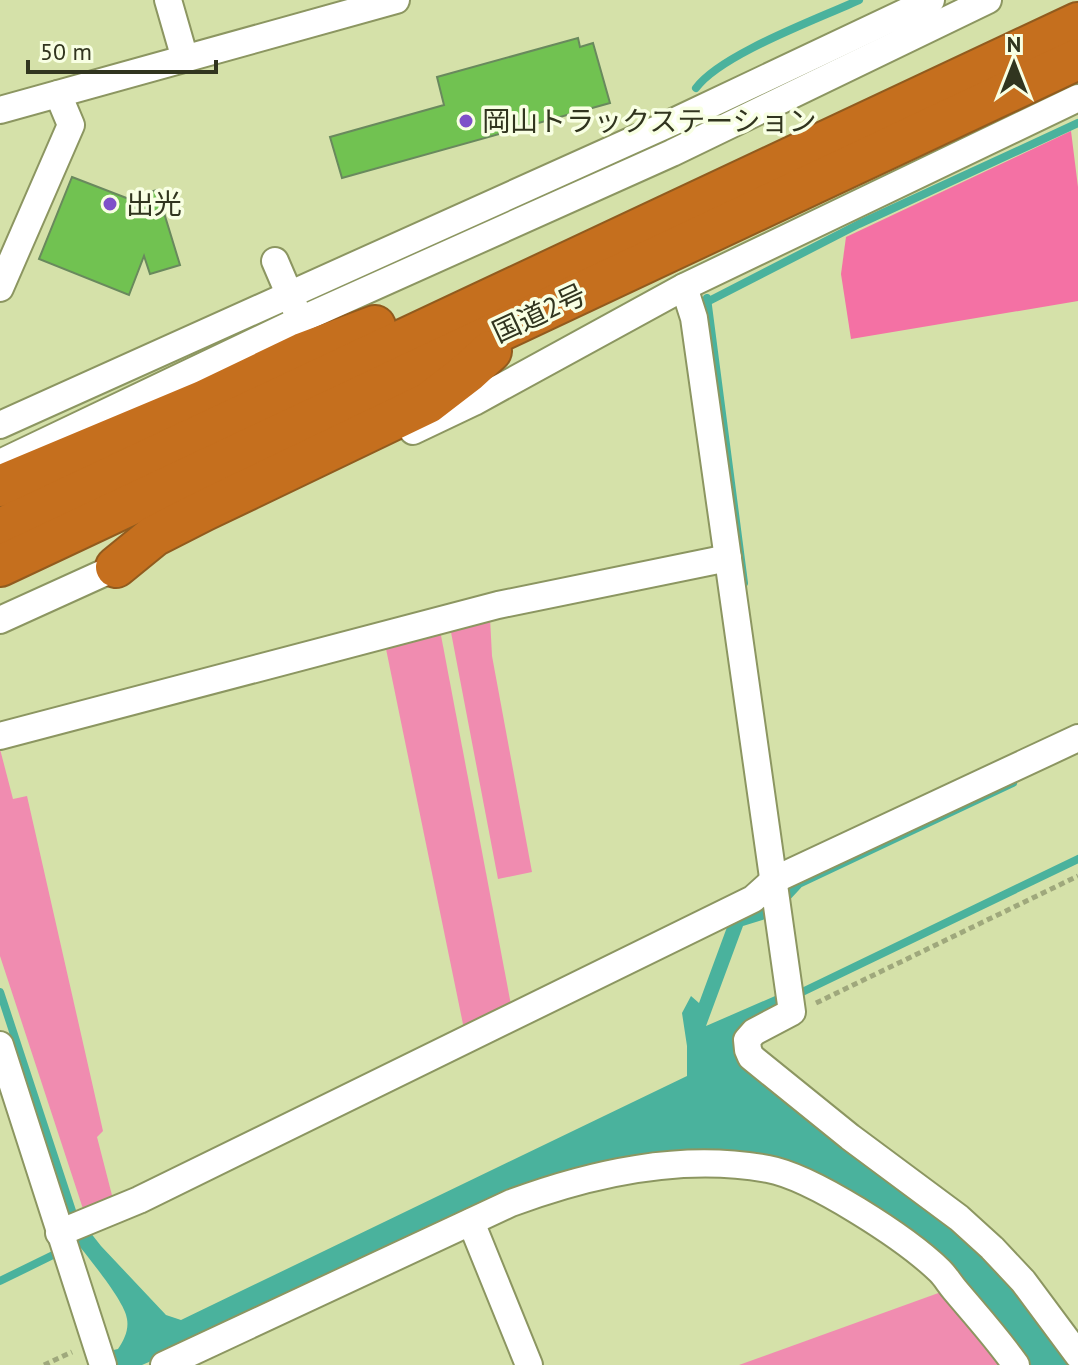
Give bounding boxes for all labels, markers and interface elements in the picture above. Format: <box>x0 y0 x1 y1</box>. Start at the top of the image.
scale bar <box>28 24 216 74</box>
north arrow <box>974 24 1054 104</box>
text: N <box>1007 30 1021 58</box>
text: 50 m <box>40 36 92 67</box>
place label: 岡山トラックステーション <box>482 102 817 139</box>
marker: 岡山トラックステーション <box>457 112 475 130</box>
place label: 出光 <box>126 185 182 222</box>
marker: 出光 <box>101 195 119 213</box>
street label: 国道2号 <box>486 275 592 350</box>

